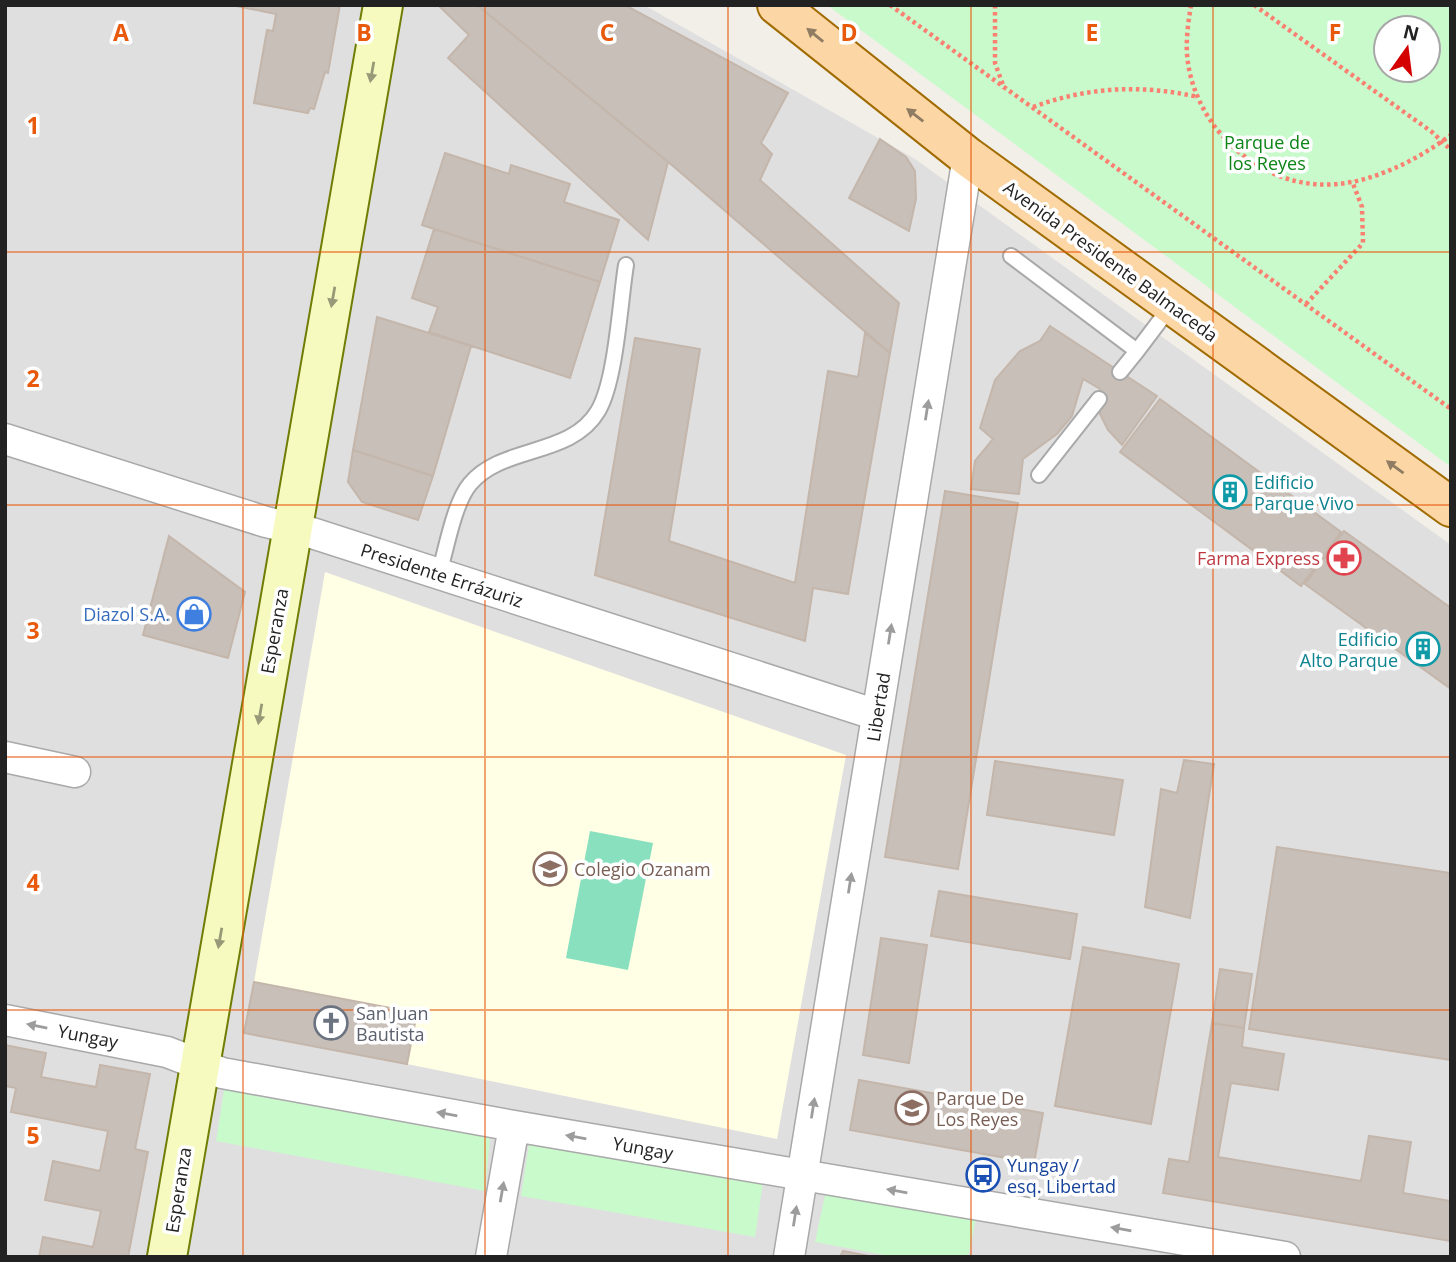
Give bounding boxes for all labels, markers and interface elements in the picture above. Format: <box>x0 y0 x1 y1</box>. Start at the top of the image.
north arrow <box>1372 14 1442 84</box>
text: A <box>113 16 129 48</box>
text: B <box>356 16 372 48</box>
text: C <box>600 16 614 48</box>
text: D <box>840 16 858 48</box>
text: E <box>1086 16 1098 48</box>
text: F <box>1329 16 1341 48</box>
text: N <box>1400 18 1422 47</box>
one-way arrow <box>806 28 823 43</box>
one-way arrow <box>366 62 377 84</box>
one-way arrow <box>906 108 924 122</box>
text: 1 <box>26 109 40 141</box>
park label: Parque de los Reyes <box>1224 130 1310 175</box>
street label: Avenida Presidente Balmaceda <box>999 175 1223 347</box>
one-way arrow <box>327 286 338 308</box>
text: 2 <box>26 362 40 394</box>
one-way arrow <box>922 399 933 421</box>
one-way arrow <box>1386 460 1405 474</box>
place label: Edificio Parque Vivo <box>1254 470 1354 515</box>
building icon: Edificio Parque Vivo <box>1211 473 1249 511</box>
street label: Presidente Errázuriz <box>358 537 526 613</box>
pharmacy icon: Farma Express <box>1325 539 1363 577</box>
place label: Farma Express <box>1197 546 1320 570</box>
street label: Esperanza <box>255 586 293 676</box>
shop icon: Diazol S.A. <box>175 595 213 633</box>
place label: Diazol S.A. <box>83 602 170 626</box>
text: 3 <box>26 614 40 646</box>
one-way arrow <box>885 623 896 645</box>
place label: Edificio Alto Parque <box>1300 627 1398 672</box>
building icon: Edificio Alto Parque <box>1404 630 1442 668</box>
street label: Libertad <box>861 671 895 743</box>
one-way arrow <box>254 703 265 725</box>
school or university icon: Colegio Ozanam <box>531 850 569 888</box>
place label: Colegio Ozanam <box>574 857 711 881</box>
text: 4 <box>26 866 40 898</box>
one-way arrow <box>845 872 856 894</box>
one-way arrow <box>215 927 226 949</box>
place label: San Juan Bautista <box>356 1001 429 1046</box>
church icon: San Juan Bautista <box>312 1004 350 1042</box>
street label: Yungay <box>56 1018 121 1054</box>
one-way arrow <box>26 1020 48 1031</box>
place label: Parque De Los Reyes <box>936 1086 1024 1131</box>
school or university icon: Parque De Los Reyes <box>893 1089 931 1127</box>
one-way arrow <box>808 1096 819 1118</box>
one-way arrow <box>436 1108 458 1119</box>
text: 5 <box>26 1119 40 1151</box>
one-way arrow <box>565 1131 587 1142</box>
street label: Yungay <box>611 1131 676 1165</box>
street label: Esperanza <box>159 1145 197 1235</box>
place label: Yungay / esq. Libertad <box>1007 1153 1116 1198</box>
bus stop icon: Yungay / esq. Libertad <box>964 1156 1002 1194</box>
one-way arrow <box>497 1180 508 1202</box>
one-way arrow <box>886 1185 908 1196</box>
one-way arrow <box>790 1205 801 1227</box>
one-way arrow <box>1110 1223 1132 1234</box>

